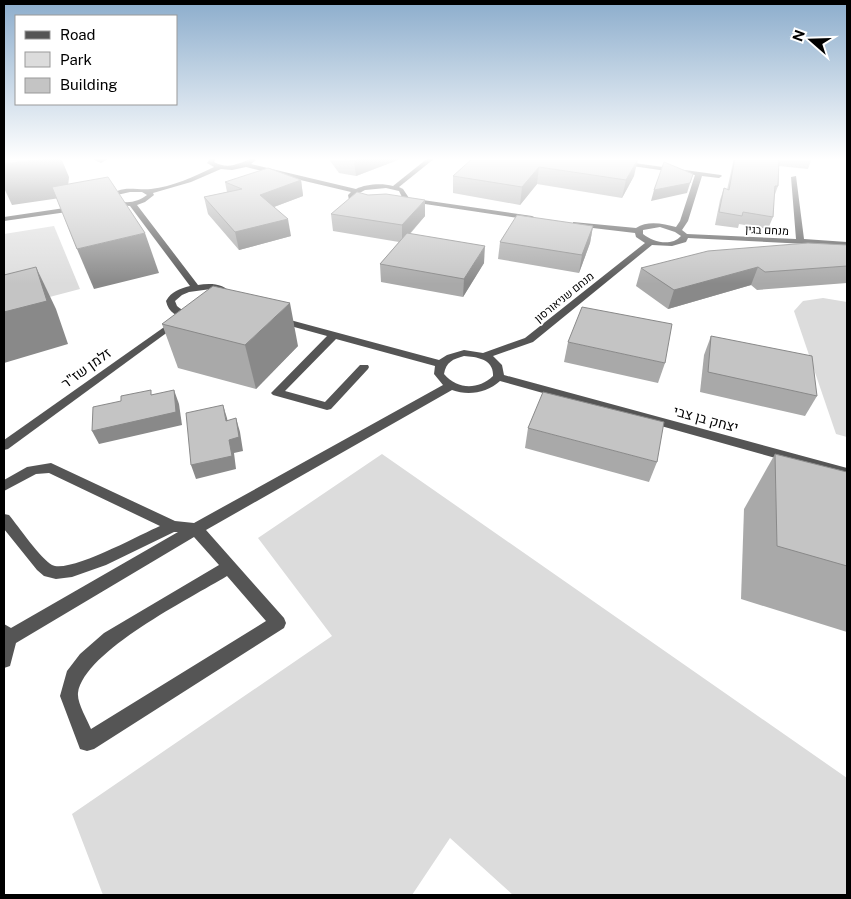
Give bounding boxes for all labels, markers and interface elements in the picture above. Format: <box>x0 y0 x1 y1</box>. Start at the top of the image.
legend <box>15 15 178 105</box>
north arrow <box>786 15 836 65</box>
text: Road <box>60 26 96 43</box>
text: N <box>789 28 808 43</box>
text: Park <box>60 51 92 68</box>
text: Building <box>60 76 118 93</box>
street label: מנחם בגין <box>745 223 789 237</box>
street label: מנחם שניאורסון <box>532 270 596 324</box>
street label: זלמן שז"ר <box>58 345 114 391</box>
street label: יצחק בן צבי <box>672 403 740 435</box>

